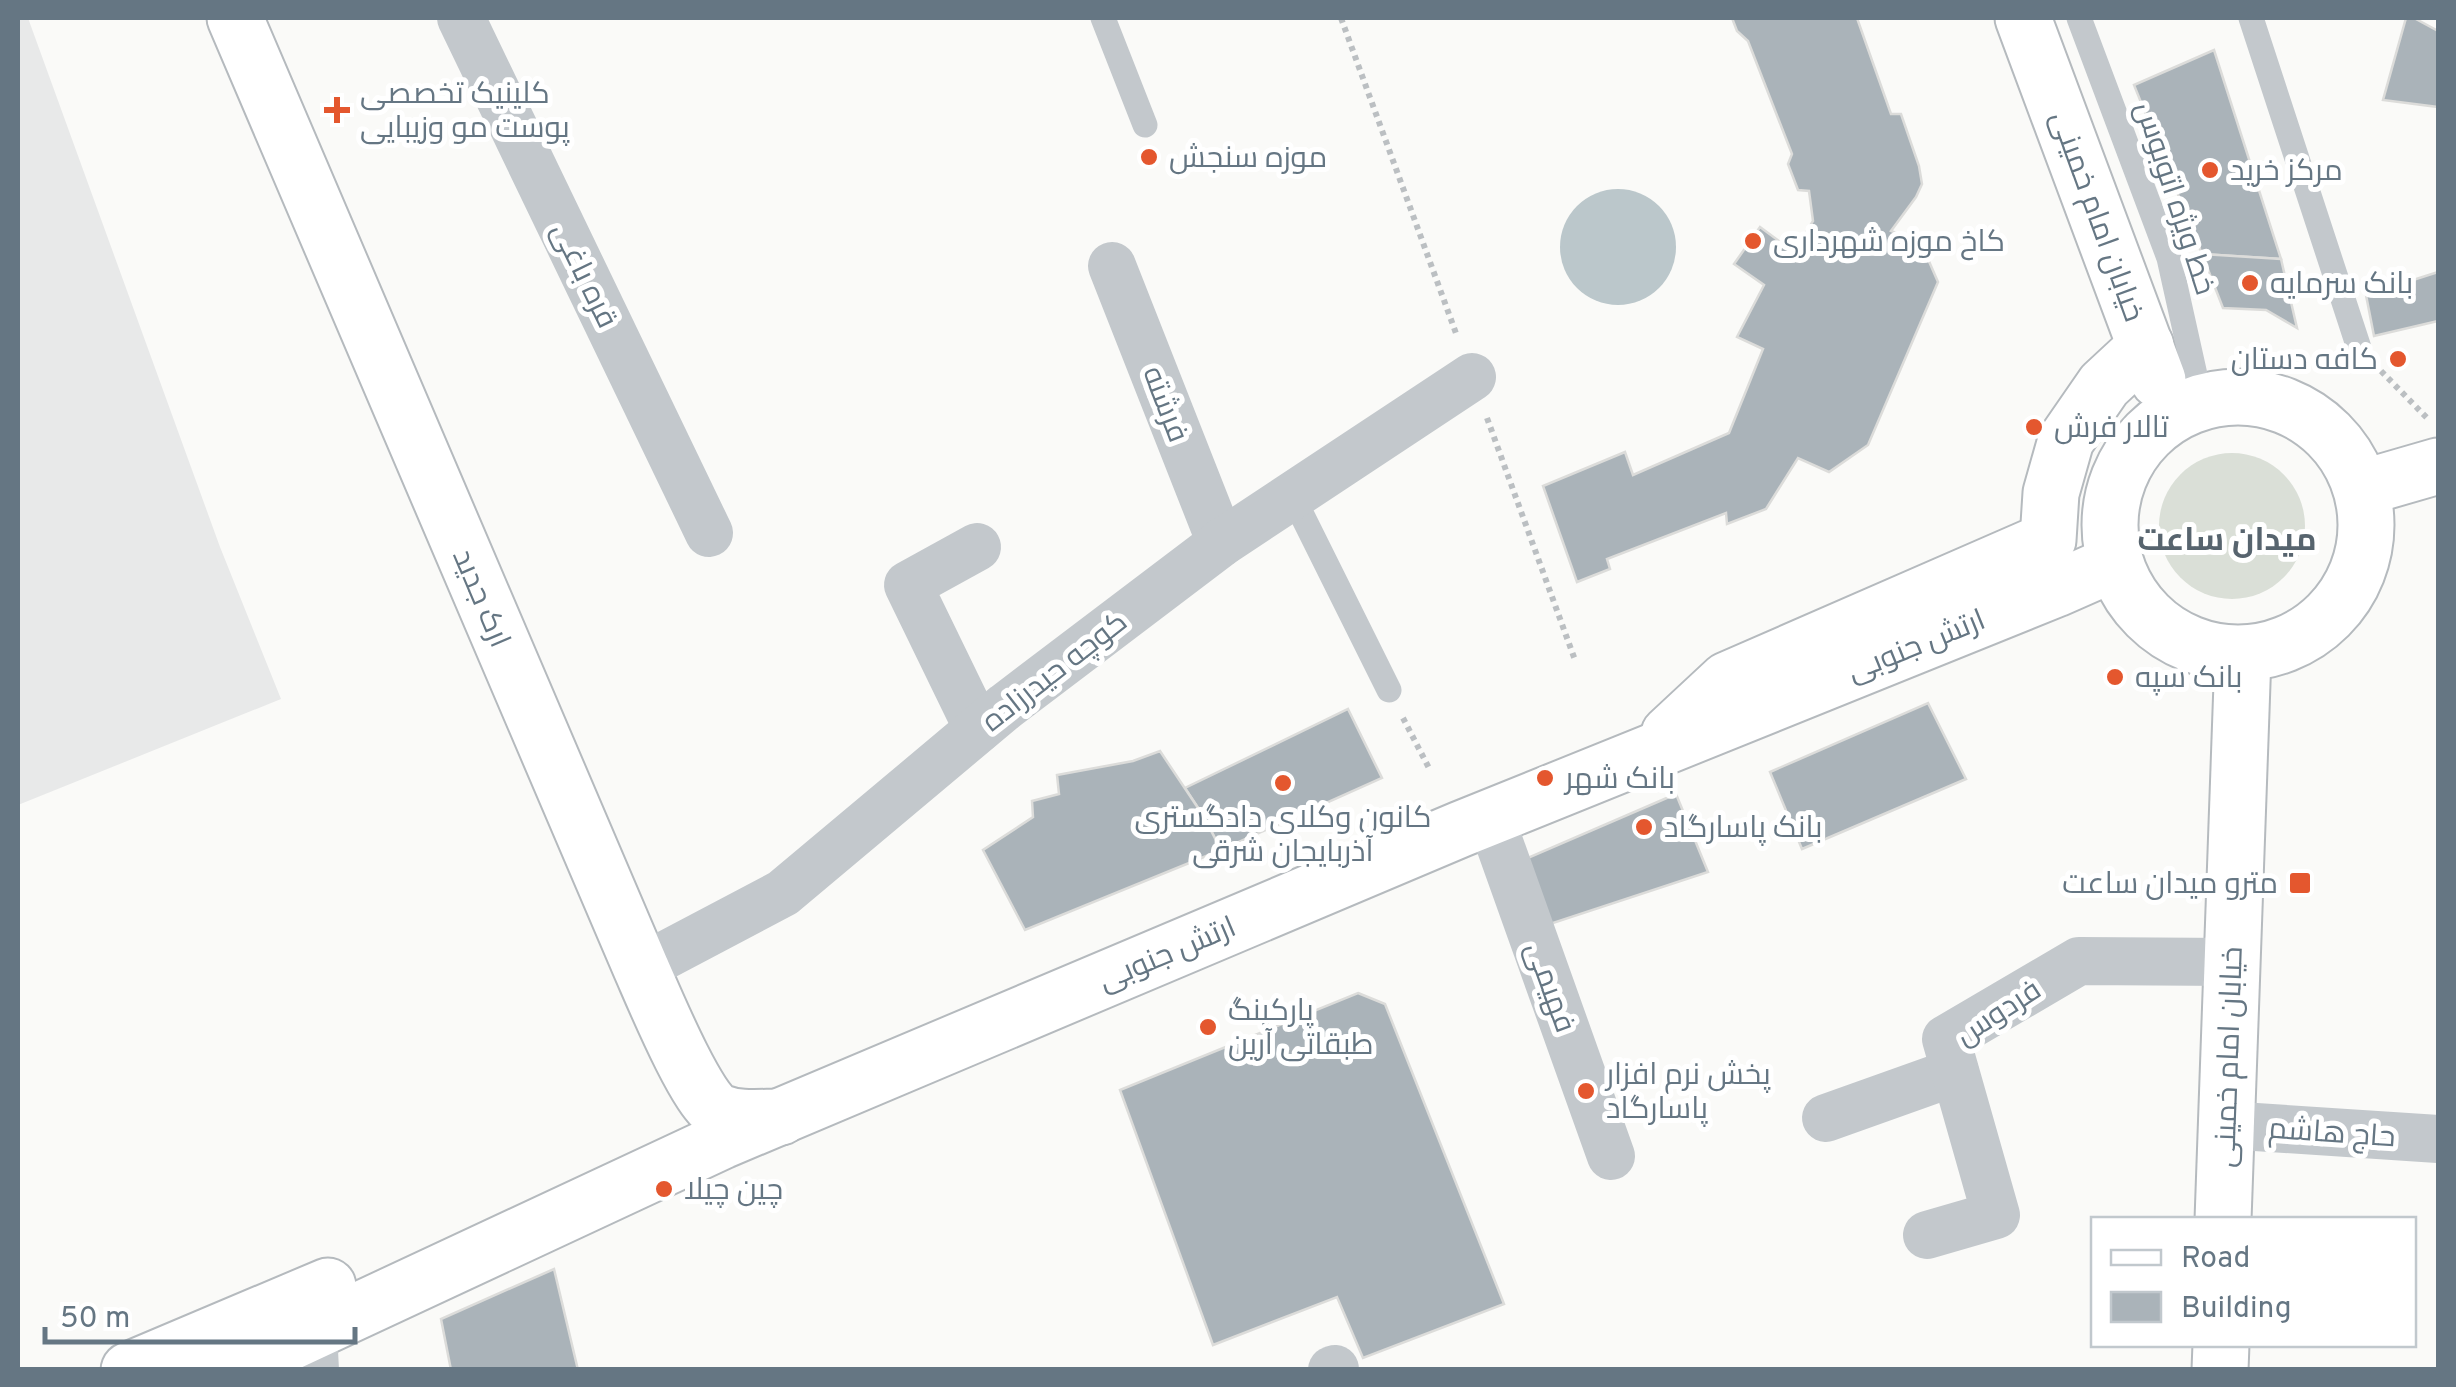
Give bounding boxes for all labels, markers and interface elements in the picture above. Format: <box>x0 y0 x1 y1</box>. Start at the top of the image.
place label: کلینیک تخصصی پوست مو وزیبایی <box>360 77 570 148</box>
marker: کلینیک تخصصی پوست مو وزیبایی <box>324 97 350 123</box>
street label: خط ویژه اتوبوس <box>2125 98 2222 300</box>
street label: خیابان امام خمینی <box>2040 107 2151 327</box>
place label: موزه سنجش <box>1169 141 1327 178</box>
marker: موزه سنجش <box>1138 146 1160 168</box>
place label: مرکز خرید <box>2230 154 2343 191</box>
marker: مرکز خرید <box>2199 159 2221 181</box>
street label: قره باغی <box>541 217 624 335</box>
place label: کاخ موزه شهرداری <box>1773 225 2005 262</box>
marker: کاخ موزه شهرداری <box>1742 230 1764 252</box>
place label: بانک سرمایه <box>2270 267 2413 304</box>
marker: بانک سرمایه <box>2239 272 2261 294</box>
place label: کافه دستان <box>2231 343 2378 380</box>
marker: کافه دستان <box>2387 348 2409 370</box>
street label: فرشته <box>1132 362 1195 448</box>
place label: تالار فرش <box>2054 411 2169 448</box>
marker: تالار فرش <box>2023 416 2045 438</box>
district label: میدان ساعت <box>2137 522 2317 562</box>
street label: ارک جدید <box>442 544 517 654</box>
street label: ارتش جنوبی <box>1842 603 1991 692</box>
street label: کوچه حیدرزاده <box>975 605 1136 741</box>
place label: بانک سپه <box>2135 661 2242 698</box>
marker: بانک سپه <box>2104 666 2126 688</box>
place label: بانک شهر <box>1563 762 1675 799</box>
marker: بانک شهر <box>1534 767 1556 789</box>
marker: کانون وکلای دادگستری آذربایجان شرقی <box>1272 772 1294 794</box>
place label: کانون وکلای دادگستری آذربایجان شرقی <box>1135 801 1431 872</box>
place label: بانک پاسارگاد <box>1664 811 1822 848</box>
marker: بانک پاسارگاد <box>1633 816 1655 838</box>
place label: مترو میدان ساعت <box>2062 867 2278 904</box>
marker: مترو میدان ساعت <box>2287 870 2313 896</box>
street label: ارتش جنوبی <box>1094 910 1242 1001</box>
street label: فهیمی <box>1515 938 1582 1038</box>
street label: خیابان امام خمینی <box>2208 946 2253 1168</box>
street label: فردوس <box>1950 973 2049 1055</box>
place label: پارکینگ طبقاتی آرین <box>1228 994 1374 1065</box>
marker: پارکینگ طبقاتی آرین <box>1197 1016 1219 1038</box>
place label: پخش نرم افزار پاسارگاد <box>1604 1058 1771 1129</box>
marker: پخش نرم افزار پاسارگاد <box>1575 1080 1597 1102</box>
street label: حاج هاشم <box>2267 1112 2397 1157</box>
place label: چین چیلا <box>684 1173 783 1210</box>
marker: چین چیلا <box>653 1178 675 1200</box>
legend <box>2091 1217 2416 1347</box>
text: Road <box>2181 1241 2250 1278</box>
scale bar <box>45 1282 355 1344</box>
text: Building <box>2181 1291 2292 1328</box>
text: 50 m <box>60 1301 130 1338</box>

